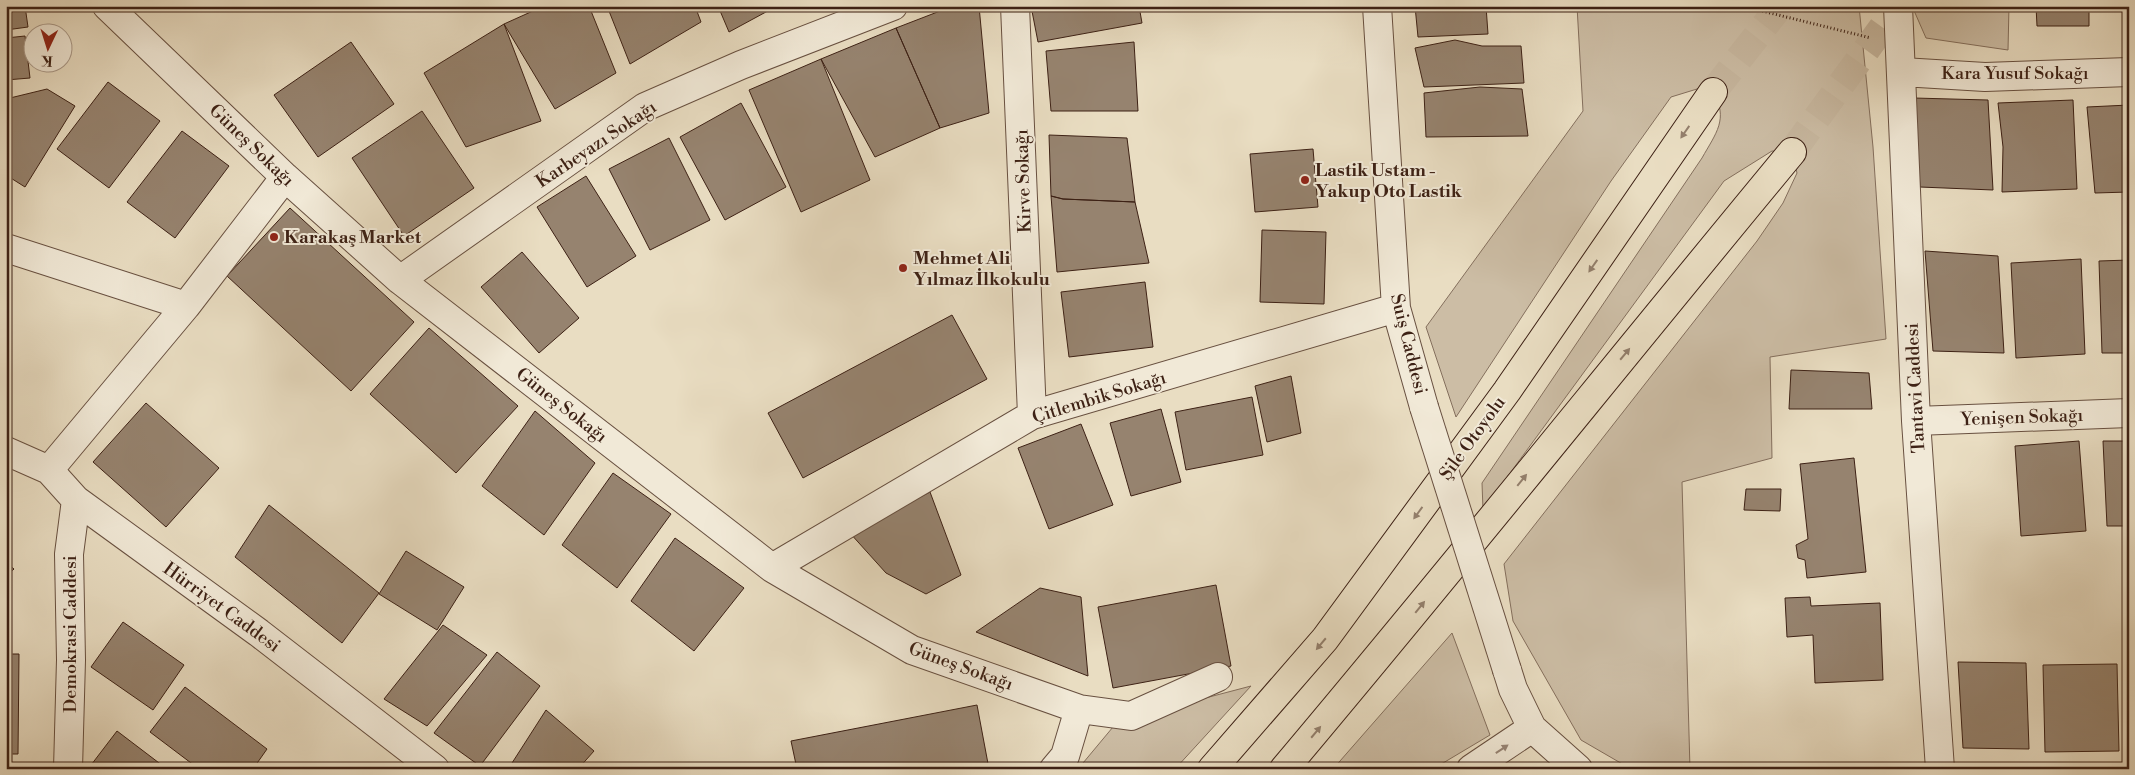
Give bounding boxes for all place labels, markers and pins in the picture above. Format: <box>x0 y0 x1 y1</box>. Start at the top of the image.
place label: Lastik Ustam - Yakup Oto Lastik <box>1315 159 1463 203</box>
marker: Lastik Ustam - Yakup Oto Lastik <box>1299 174 1311 186</box>
place label: Karakaş Market <box>284 226 422 249</box>
marker: Karakaş Market <box>268 231 280 243</box>
place label: Mehmet Ali Yılmaz İlkokulu <box>913 247 1050 291</box>
marker: Mehmet Ali Yılmaz İlkokulu <box>897 262 909 274</box>

